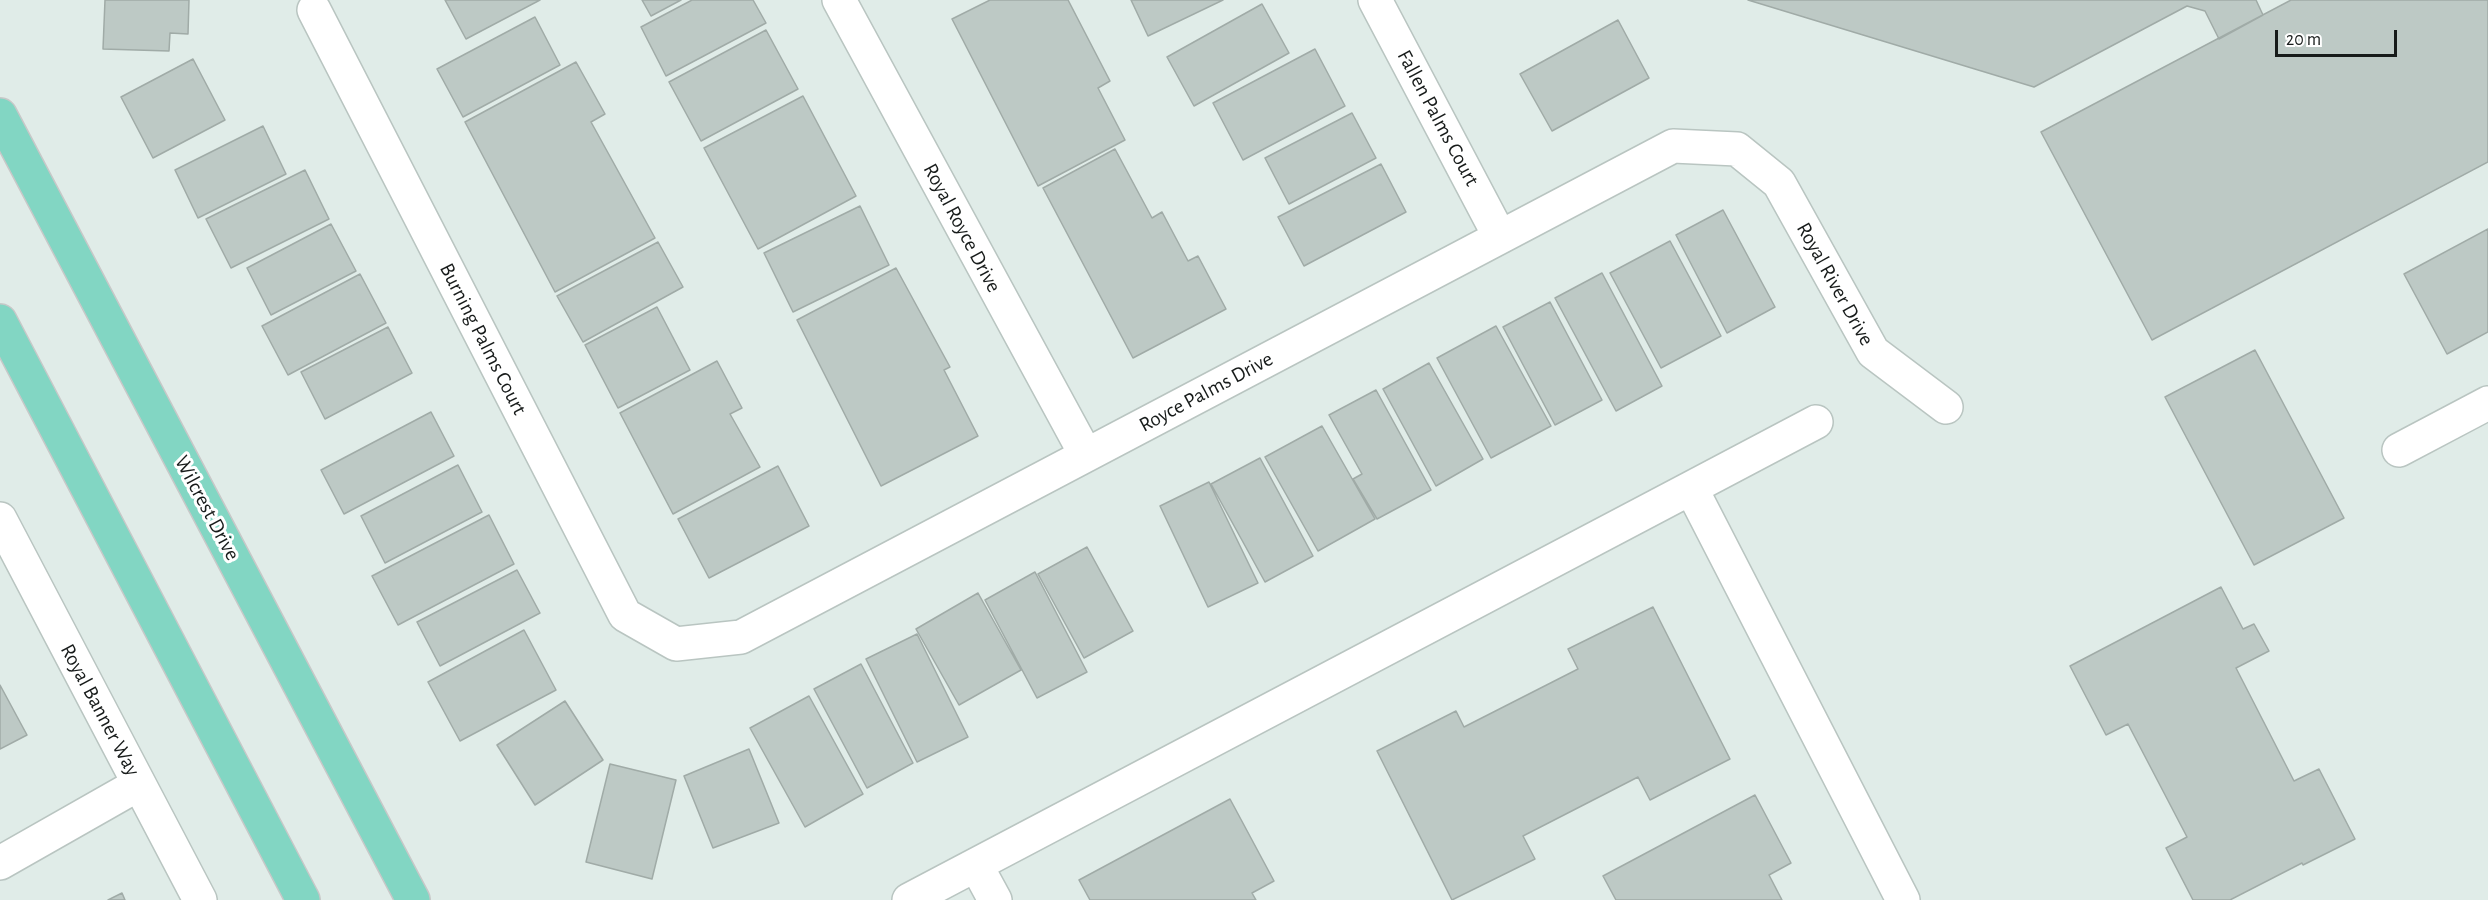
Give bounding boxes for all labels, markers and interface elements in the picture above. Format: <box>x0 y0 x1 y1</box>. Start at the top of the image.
scale bar <box>2278 18 2400 56</box>
text: 20 m <box>2286 31 2321 49</box>
street label: Fallen Palms Court <box>1392 46 1484 190</box>
street label: Royal Royce Drive <box>917 159 1007 297</box>
street label: Royal River Drive <box>1791 218 1879 350</box>
street label: Burning Palms Court <box>434 259 532 419</box>
street label: Royce Palms Drive <box>1135 346 1277 438</box>
street label: Wilcrest Drive <box>169 451 245 565</box>
street label: Royal Banner Way <box>55 640 145 780</box>

